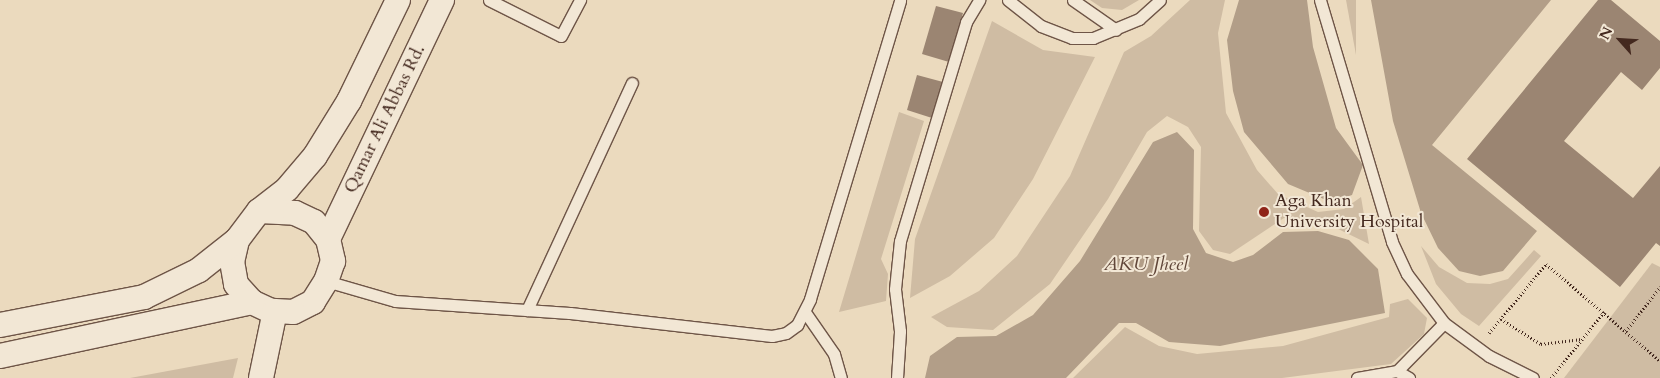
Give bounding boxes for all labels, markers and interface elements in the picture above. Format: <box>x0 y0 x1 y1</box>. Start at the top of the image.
north arrow <box>1595 15 1645 65</box>
text: N <box>1595 24 1617 43</box>
street label: Qamar Ali Abbas Rd. <box>340 41 430 197</box>
place label: Aga Khan University Hospital <box>1275 191 1423 233</box>
marker: Aga Khan University Hospital <box>1257 205 1271 219</box>
water label: AKU Jheel <box>1104 254 1188 276</box>

